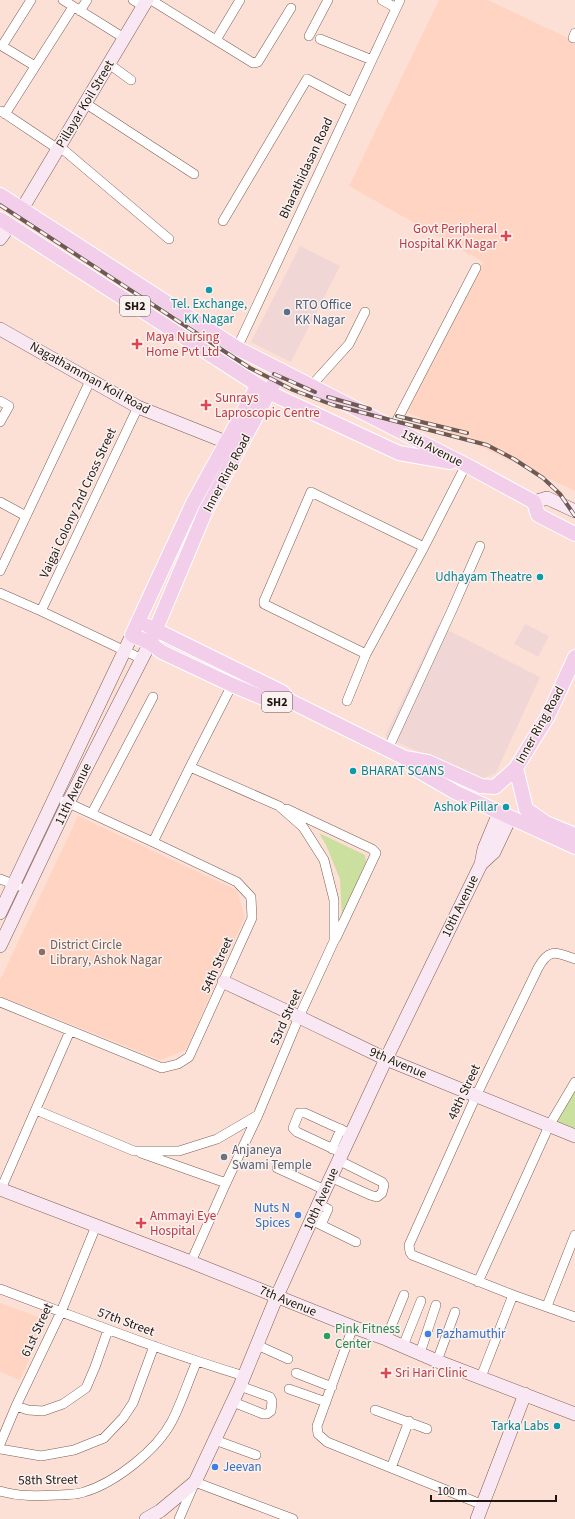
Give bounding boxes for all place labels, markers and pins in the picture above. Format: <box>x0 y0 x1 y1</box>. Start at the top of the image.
place label: Govt Peripheral Hospital KK Nagar <box>399 220 497 253</box>
marker: Govt Peripheral Hospital KK Nagar <box>500 230 512 242</box>
marker: Tel. Exchange, KK Nagar <box>204 285 214 295</box>
place label: Tel. Exchange, KK Nagar <box>171 295 247 328</box>
place label: RTO Office KK Nagar <box>295 296 352 329</box>
marker: RTO Office KK Nagar <box>282 307 292 317</box>
place label: Maya Nursing Home Pvt Ltd <box>146 328 220 361</box>
marker: Maya Nursing Home Pvt Ltd <box>131 338 143 350</box>
place label: Sunrays Laproscopic Centre <box>215 389 320 422</box>
marker: Sunrays Laproscopic Centre <box>200 399 212 411</box>
place label: Udhayam Theatre <box>435 568 532 586</box>
marker: Udhayam Theatre <box>535 572 545 582</box>
place label: BHARAT SCANS <box>361 762 444 780</box>
marker: BHARAT SCANS <box>348 766 358 776</box>
place label: Ashok Pillar <box>434 798 498 816</box>
marker: Ashok Pillar <box>501 802 511 812</box>
place label: District Circle Library, Ashok Nagar <box>50 936 163 969</box>
marker: District Circle Library, Ashok Nagar <box>37 947 47 957</box>
place label: Anjaneya Swami Temple <box>232 1141 312 1174</box>
marker: Anjaneya Swami Temple <box>219 1152 229 1162</box>
place label: Nuts N Spices <box>254 1199 291 1232</box>
place label: Ammayi Eye Hospital <box>150 1207 216 1240</box>
marker: Nuts N Spices <box>293 1210 303 1220</box>
marker: Ammayi Eye Hospital <box>135 1217 147 1229</box>
place label: Pink Fitness Center <box>335 1320 401 1353</box>
place label: Pazhamuthir <box>436 1325 506 1343</box>
marker: Pazhamuthir <box>423 1329 433 1339</box>
marker: Pink Fitness Center <box>322 1331 332 1341</box>
place label: Sri Hari Clinic <box>395 1364 468 1382</box>
marker: Sri Hari Clinic <box>380 1367 392 1379</box>
place label: Tarka Labs <box>491 1417 550 1435</box>
marker: Tarka Labs <box>552 1421 562 1431</box>
place label: Jeevan <box>223 1458 262 1476</box>
marker: Jeevan <box>210 1462 220 1472</box>

